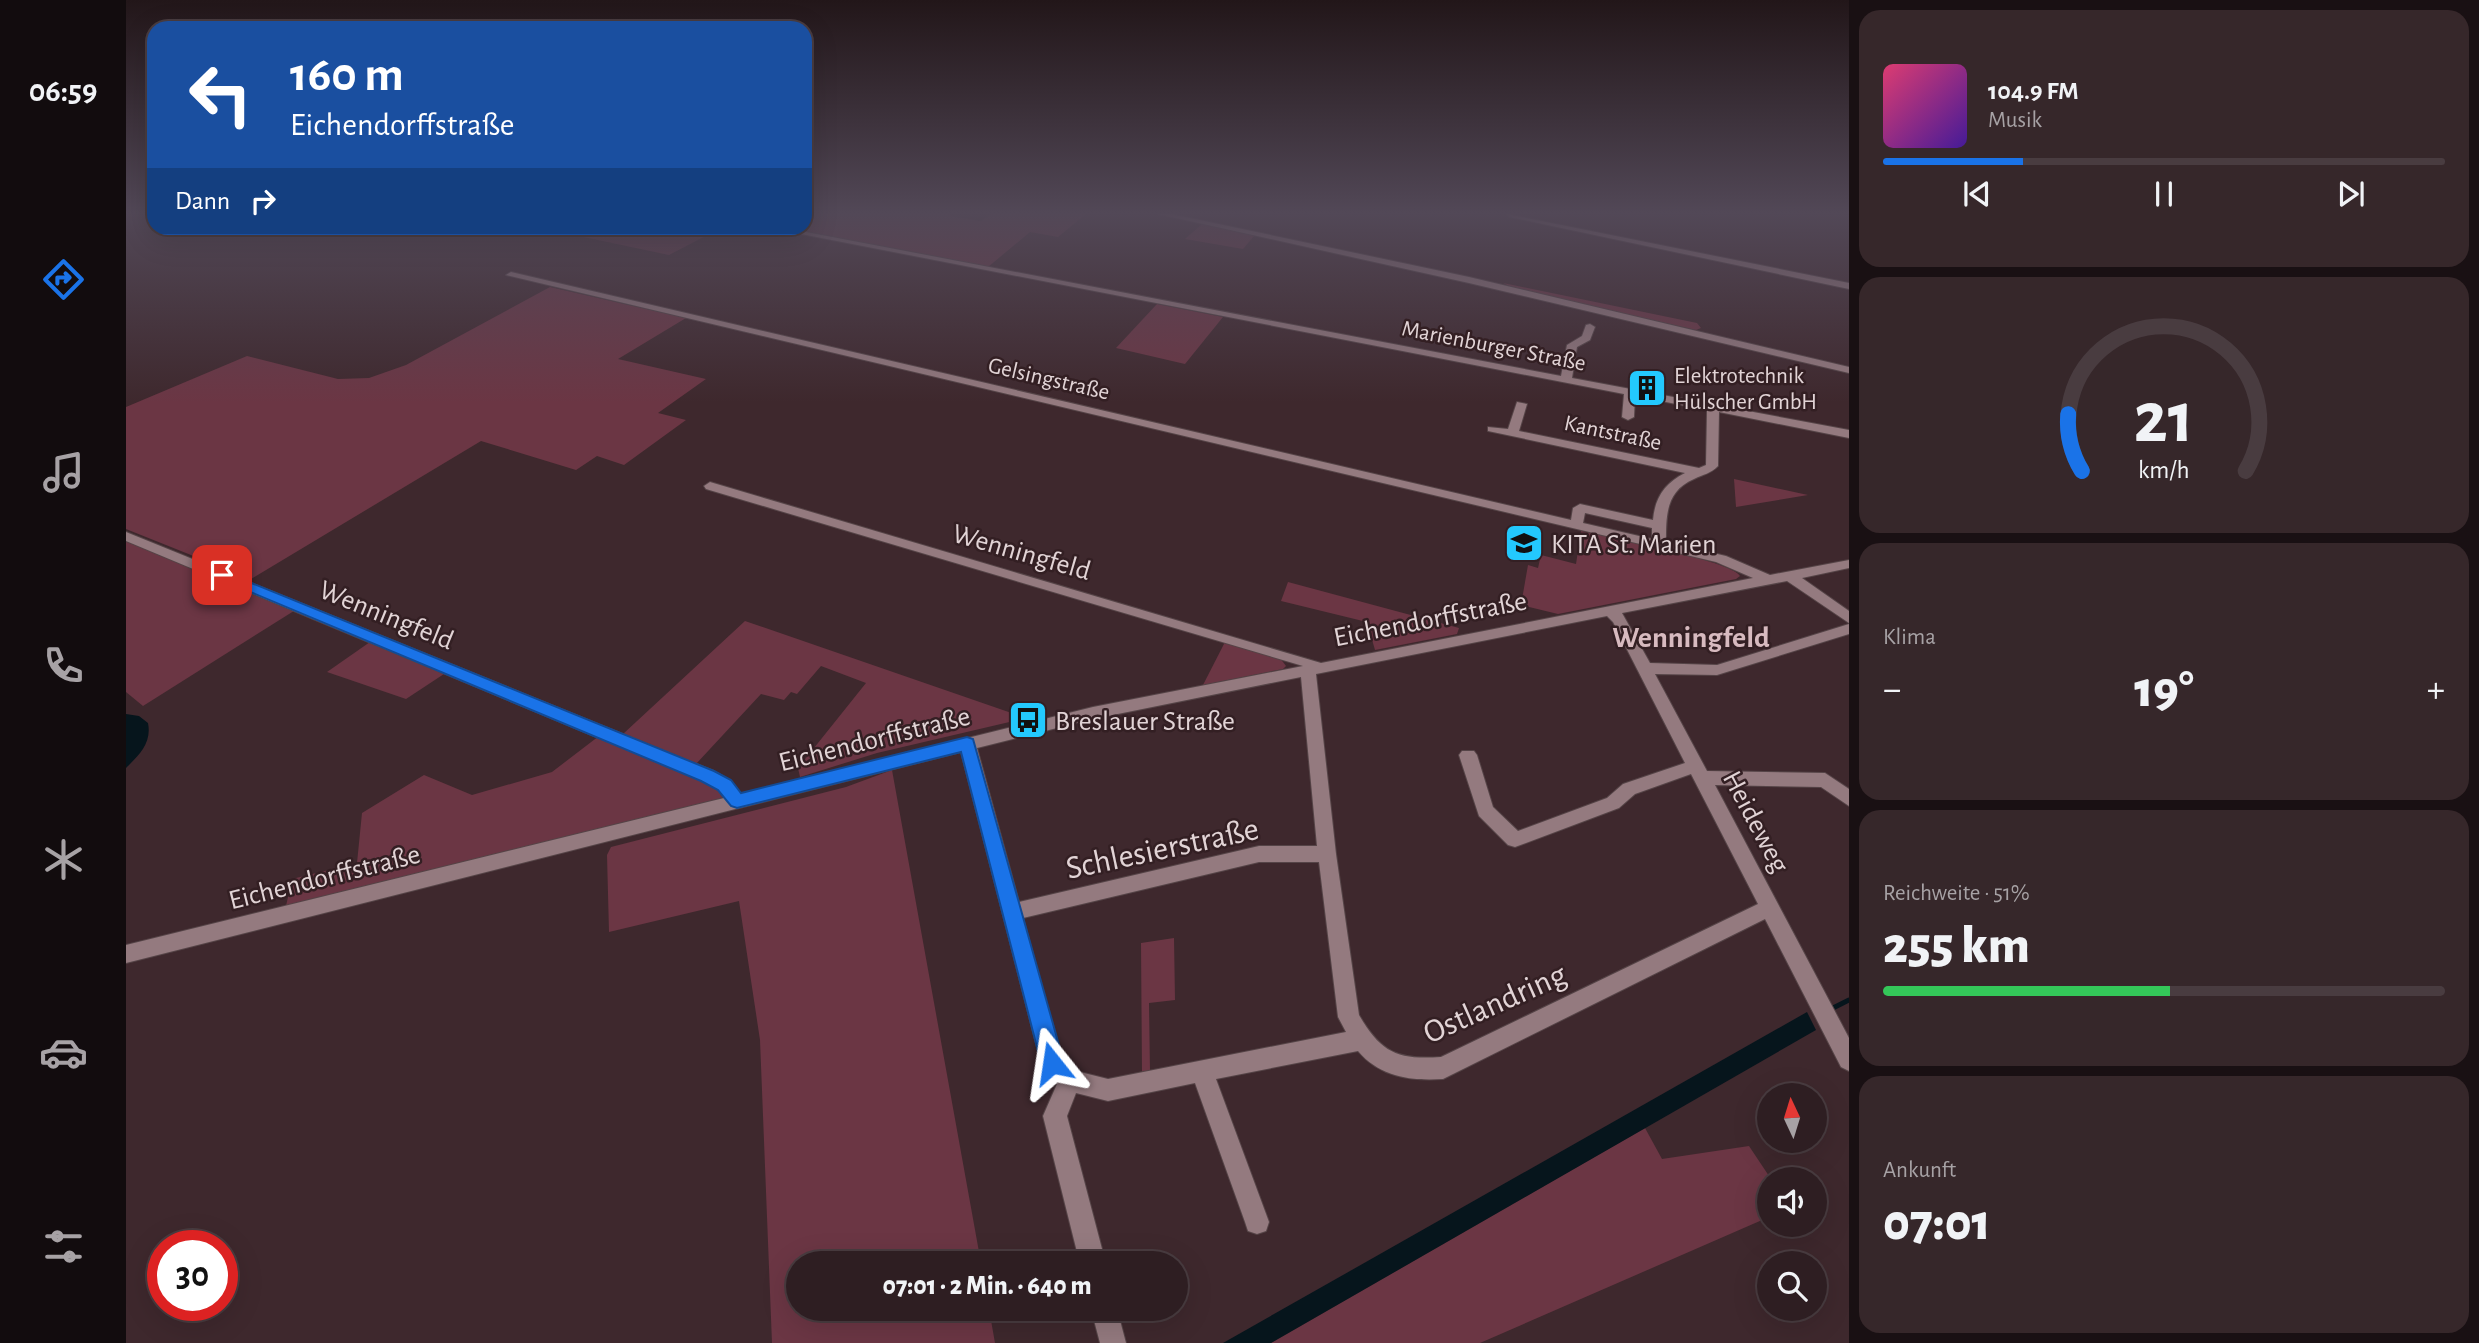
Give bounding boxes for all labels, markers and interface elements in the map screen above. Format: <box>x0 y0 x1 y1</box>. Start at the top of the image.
icon: left <box>175 49 266 140</box>
text: 160 m <box>290 51 404 100</box>
text: 06:59 <box>29 75 97 107</box>
text: 104.9 FM <box>1988 78 2079 104</box>
text: Eichendorffstraße <box>290 109 514 141</box>
text: Musik <box>1988 109 2042 132</box>
icon: previous <box>1958 175 1996 213</box>
icon: pause <box>2145 175 2183 213</box>
icon: next <box>2332 175 2370 213</box>
icon: right <box>244 182 282 220</box>
text: Dann <box>175 188 230 214</box>
icon: directions <box>39 255 88 304</box>
street label: Marienburger Straße <box>1400 317 1588 376</box>
street label: Gelsingstraße <box>986 354 1112 405</box>
place label: Elektrotechnik Hülscher GmbH <box>1674 365 1817 414</box>
building icon: Elektrotechnik Hülscher GmbH <box>1626 367 1668 409</box>
text: 21 <box>2134 383 2194 456</box>
street label: Kantstraße <box>1562 412 1663 455</box>
icon: music <box>39 448 88 497</box>
text: km/h <box>2138 458 2190 483</box>
street label: Wenningfeld <box>949 520 1094 586</box>
school or university icon: KITA St. Marien <box>1503 522 1545 564</box>
place label: KITA St. Marien <box>1551 531 1716 559</box>
pin <box>192 545 252 605</box>
icon: arrive <box>203 556 241 594</box>
street label: Wenningfeld <box>315 576 458 656</box>
street label: Eichendorffstraße <box>1331 587 1529 652</box>
district label: Wenningfeld <box>1612 623 1770 653</box>
text: Klima <box>1883 626 1936 649</box>
icon: phone <box>39 641 88 690</box>
text: 19° <box>2134 664 2194 716</box>
text: − <box>1883 671 1901 709</box>
text: + <box>2427 671 2445 709</box>
bus stop icon: Breslauer Straße <box>1007 699 1049 741</box>
street label: Eichendorffstraße <box>776 703 973 777</box>
place label: Breslauer Straße <box>1055 708 1235 736</box>
street label: Heideweg <box>1717 767 1794 878</box>
street label: Schlesierstraße <box>1063 813 1262 886</box>
icon: climate <box>39 835 88 884</box>
street label: Eichendorffstraße <box>226 841 423 915</box>
text: Reichweite · 51% <box>1883 882 2030 905</box>
text: 255 km <box>1883 920 2030 972</box>
street label: Ostlandring <box>1419 958 1571 1050</box>
position arrow <box>1015 1026 1089 1100</box>
icon: car <box>39 1028 88 1077</box>
north arrow <box>1757 1083 1827 1153</box>
map controls <box>1757 1083 1827 1321</box>
text: Ankunft <box>1883 1159 1956 1182</box>
button: sound <box>1757 1167 1827 1237</box>
text: 07:01 <box>1883 1197 1991 1249</box>
icon: filters <box>39 1222 88 1271</box>
speed limit sign: 30 <box>147 1230 238 1321</box>
button: search <box>1757 1251 1827 1321</box>
text: 07:01 · 2 Min. · 640 m <box>882 1273 1092 1299</box>

